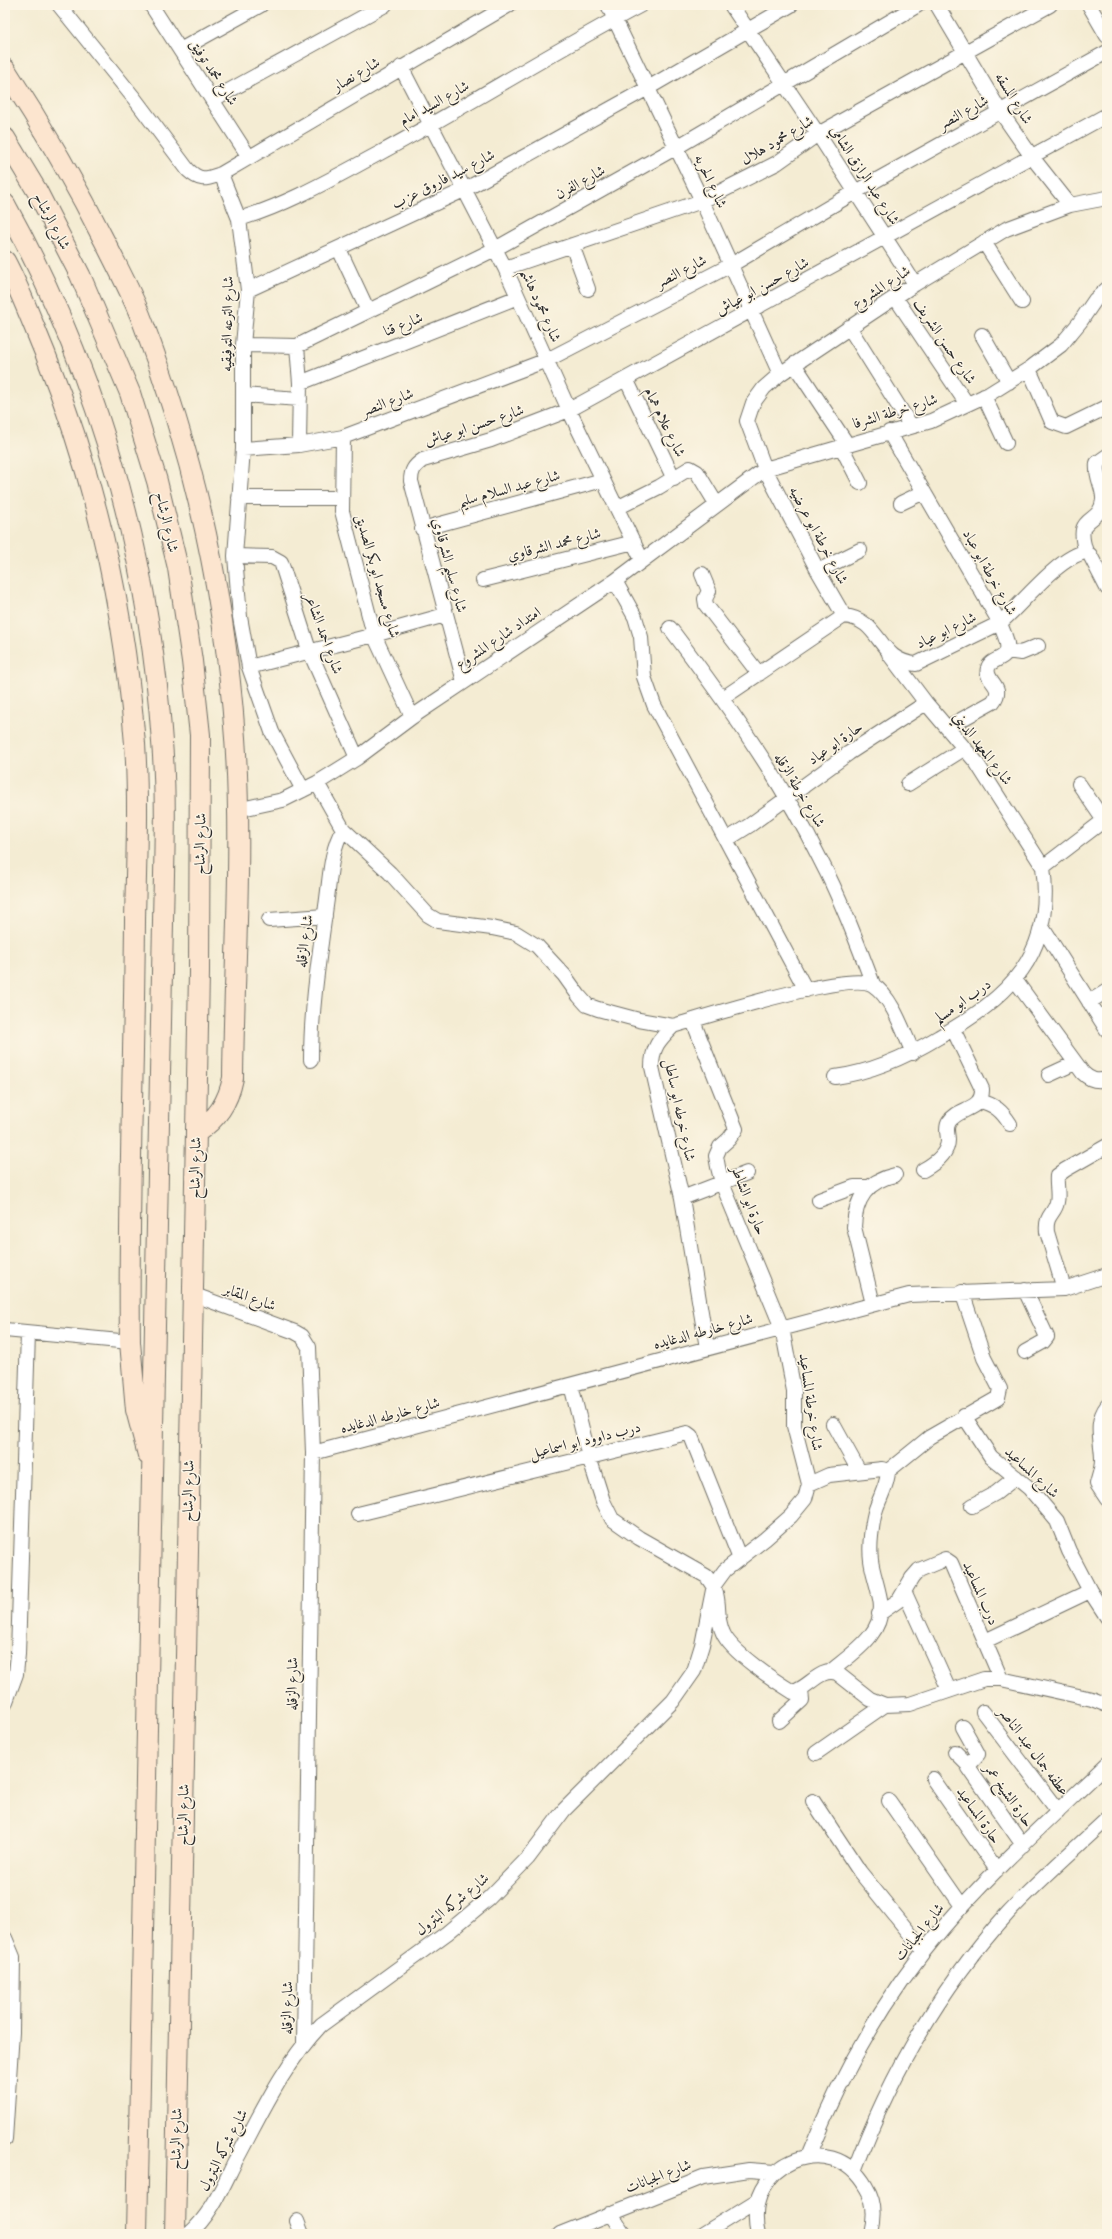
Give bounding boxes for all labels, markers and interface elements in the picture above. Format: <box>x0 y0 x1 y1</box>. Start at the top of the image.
street label: شارع محمد توفيق <box>182 35 242 111</box>
street label: شارع نصار <box>327 53 385 100</box>
street label: شارع المسقه <box>988 69 1037 129</box>
street label: شارع السيد امام <box>396 76 474 133</box>
street label: شارع النصر <box>933 91 993 138</box>
street label: شارع محمود هلال <box>737 111 819 172</box>
street label: شارع عبد الرازق الشامي <box>823 122 904 230</box>
street label: شارع سيد فاروق عزب <box>388 145 499 216</box>
street label: شارع الحريه <box>687 151 731 213</box>
street label: شارع الفرن <box>552 161 610 207</box>
street label: شارع الرشاح <box>26 189 75 255</box>
street label: شارع النصر <box>651 251 711 296</box>
street label: شارع حسن ابو عياش <box>712 253 814 323</box>
street label: شارع المشروع <box>848 261 916 316</box>
street label: شارع محمود هاشم <box>511 265 565 347</box>
street label: شارع الترعه التوفيقيه <box>217 276 241 372</box>
street label: شارع حسن الشريف <box>906 295 980 390</box>
street label: شارع قنا <box>381 308 427 344</box>
street label: شارع النصر <box>356 384 417 425</box>
street label: شارع علام همام <box>637 384 690 462</box>
street label: شارع خرطة الشرفا <box>850 390 941 436</box>
street label: شارع حسن ابو عياش <box>422 400 527 453</box>
street label: شارع عبد السلام سليم <box>456 466 564 516</box>
street label: شارع خرطة ابو عرضيه <box>782 483 852 589</box>
street label: شارع الرشاح <box>147 490 183 555</box>
street label: شارع مسجد ابو بكر الصديق <box>348 512 404 641</box>
street label: شارع سليم الشرقاوي <box>423 515 471 616</box>
street label: شارع محمد الشرقاوي <box>505 524 604 568</box>
street label: شارع خرطة ابو عباد <box>955 526 1021 620</box>
street label: شارع احمد الشاعر <box>297 590 347 678</box>
street label: امتداد شارع المشروع <box>452 603 546 676</box>
street label: شارع ابو عياد <box>913 608 981 656</box>
street label: شارع المعهد الديني <box>945 708 1017 791</box>
street label: حارة ابو عياد <box>804 718 866 769</box>
street label: شارع خرطة الزقله <box>767 749 829 833</box>
street label: شارع الرشاح <box>190 813 214 875</box>
street label: شارع الزقله <box>291 913 321 969</box>
street label: درب ابو مسلم <box>930 975 998 1032</box>
street label: شارع خرطه ابو ساطل <box>656 1057 700 1164</box>
street label: شارع الرشاح <box>185 1137 209 1199</box>
street label: حارة ابو الشاطر <box>726 1161 771 1238</box>
street label: شارع المقابر <box>218 1279 279 1318</box>
street label: شارع خارطه الدغايده <box>651 1309 756 1357</box>
street label: شارع خرطة المساعيد <box>791 1352 827 1453</box>
street label: شارع خارطه الدغايده <box>338 1393 443 1441</box>
street label: درب داوود ابو اسماعيل <box>527 1417 643 1464</box>
street label: شارع المساعيد <box>998 1442 1063 1505</box>
street label: شارع الرشاح <box>178 1460 202 1522</box>
street label: درب المساعيد <box>958 1558 1003 1628</box>
street label: شارع الزقله <box>283 1657 305 1711</box>
street label: عطفه جمال عبد الناصر <box>993 1701 1073 1800</box>
street label: حارة الشيخ عمر <box>975 1758 1038 1833</box>
street label: حارة المساعيد <box>952 1783 1005 1848</box>
street label: شارع الرشاح <box>173 1784 197 1846</box>
street label: شارع شركه البترول <box>412 1869 495 1942</box>
street label: شارع الجبانات <box>890 1899 951 1967</box>
street label: شارع الزقله <box>278 1981 300 2035</box>
street label: شارع شركه البترول <box>195 2106 255 2196</box>
street label: شارع الرشاح <box>166 2108 190 2170</box>
street label: شارع الجبانات <box>622 2155 695 2201</box>

